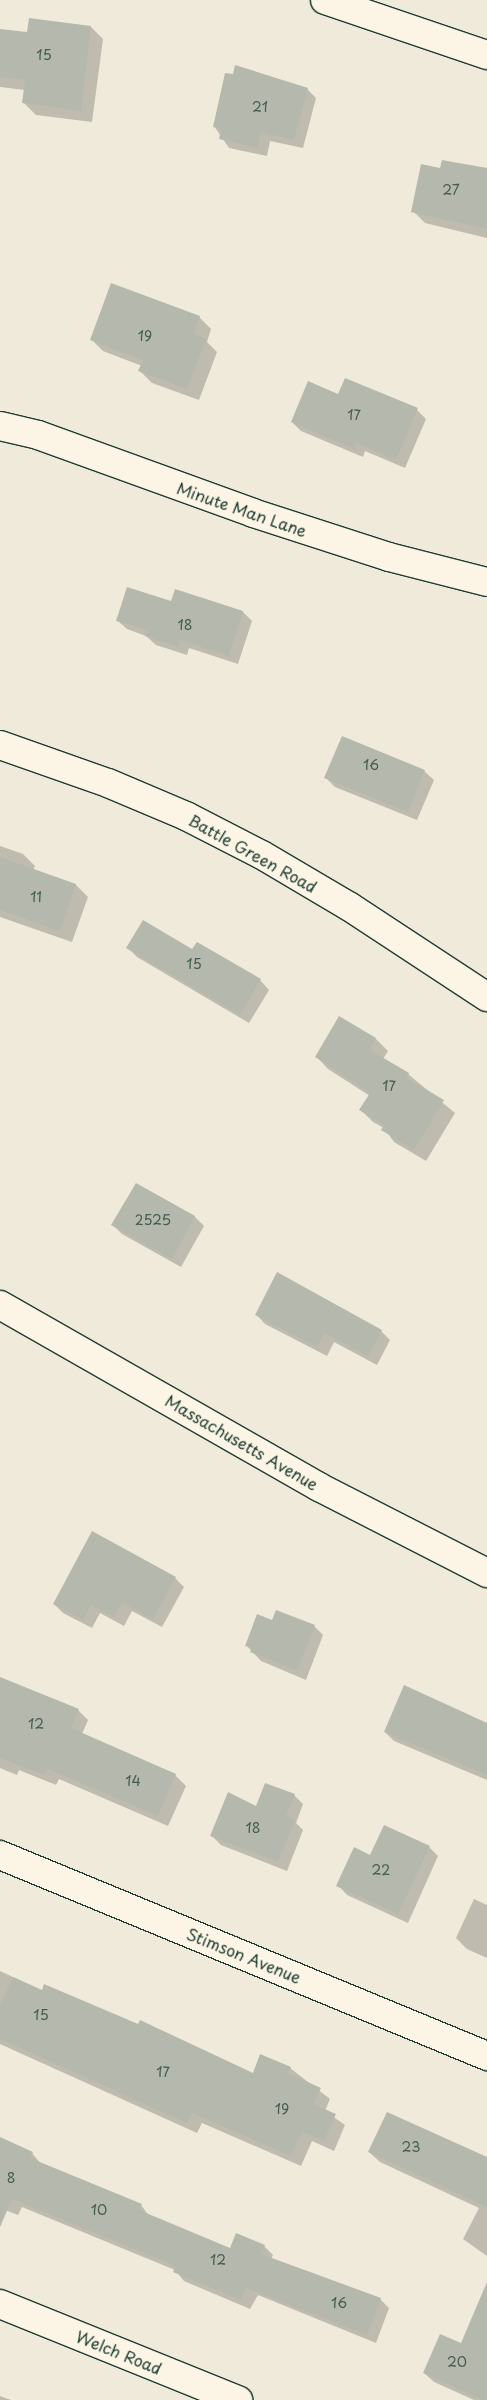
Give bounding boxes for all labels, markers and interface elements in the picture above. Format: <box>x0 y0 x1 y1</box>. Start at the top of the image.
house number: 15 <box>36 47 52 63</box>
house number: 21 <box>252 99 268 115</box>
house number: 27 <box>442 182 460 198</box>
house number: 19 <box>138 328 152 344</box>
house number: 17 <box>347 407 361 423</box>
street label: Minute Man Lane <box>175 478 309 540</box>
house number: 18 <box>177 617 193 633</box>
house number: 16 <box>363 757 379 773</box>
street label: Battle Green Road <box>185 809 321 897</box>
house number: 11 <box>30 889 42 905</box>
house number: 15 <box>186 956 202 972</box>
house number: 17 <box>382 1078 396 1094</box>
house number: 2525 <box>135 1212 171 1228</box>
street label: Massachusetts Avenue <box>162 1390 322 1494</box>
house number: 12 <box>28 1716 44 1732</box>
house number: 14 <box>125 1773 141 1789</box>
house number: 18 <box>245 1820 261 1836</box>
house number: 22 <box>372 1862 390 1878</box>
street label: Stimson Avenue <box>184 1923 304 1987</box>
house number: 15 <box>33 2007 49 2023</box>
house number: 17 <box>156 2064 170 2080</box>
house number: 19 <box>275 2101 289 2117</box>
house number: 23 <box>402 2139 420 2155</box>
house number: 8 <box>7 2170 15 2186</box>
house number: 10 <box>91 2202 107 2218</box>
house number: 12 <box>210 2252 226 2268</box>
house number: 16 <box>331 2295 347 2311</box>
street label: Welch Road <box>73 2326 165 2378</box>
house number: 20 <box>447 2354 467 2370</box>

